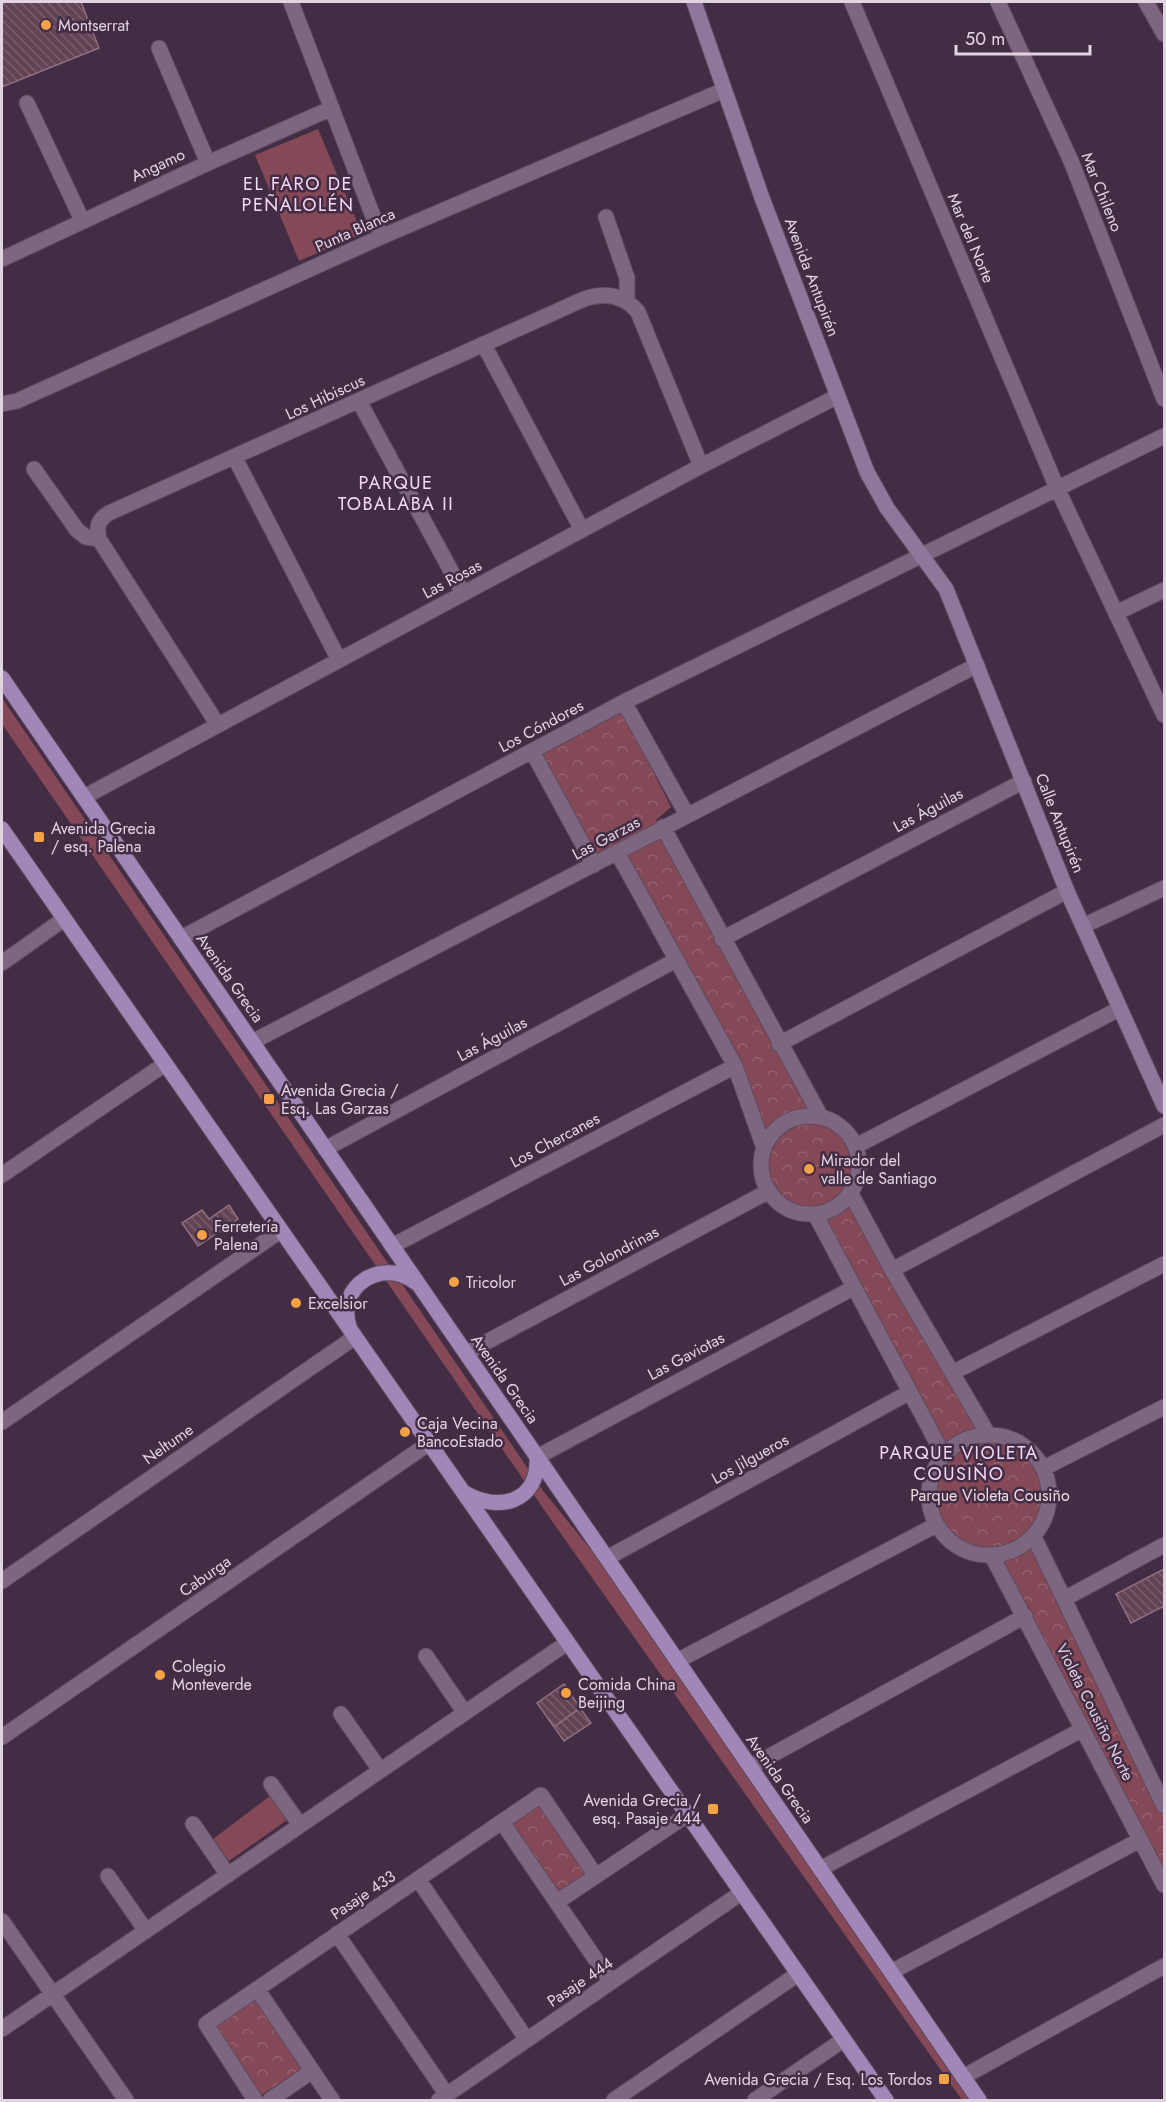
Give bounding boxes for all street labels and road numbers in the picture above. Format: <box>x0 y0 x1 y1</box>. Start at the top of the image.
street label: Angamo <box>127 142 189 187</box>
street label: Mar Chileno <box>1076 149 1128 235</box>
street label: Mar del Norte <box>942 190 1000 286</box>
street label: Punta Blanca <box>311 202 399 258</box>
street label: Avenida Antupirén <box>779 214 845 340</box>
street label: Los Hibiscus <box>282 369 368 425</box>
street label: Las Rosas <box>418 554 486 604</box>
street label: Los Cóndores <box>495 694 587 758</box>
street label: Calle Antupirén <box>1030 770 1090 876</box>
street label: Las Águilas <box>889 782 967 838</box>
street label: Las Garzas <box>568 811 644 865</box>
street label: Avenida Grecia <box>191 929 269 1027</box>
street label: Las Águilas <box>453 1011 531 1067</box>
street label: Los Chercanes <box>506 1107 604 1173</box>
street label: Las Golondrinas <box>555 1220 663 1292</box>
street label: Las Gaviotas <box>643 1326 729 1386</box>
street label: Avenida Grecia <box>466 1330 544 1428</box>
street label: Neltume <box>138 1418 198 1470</box>
street label: Los Jilgueros <box>707 1428 793 1490</box>
street label: Caburga <box>175 1550 235 1602</box>
street label: Violeta Cousiño Norte <box>1050 1639 1140 1785</box>
street label: Avenida Grecia <box>741 1730 819 1828</box>
street label: Pasaje 433 <box>326 1865 400 1925</box>
street label: Pasaje 444 <box>542 1951 618 2013</box>

